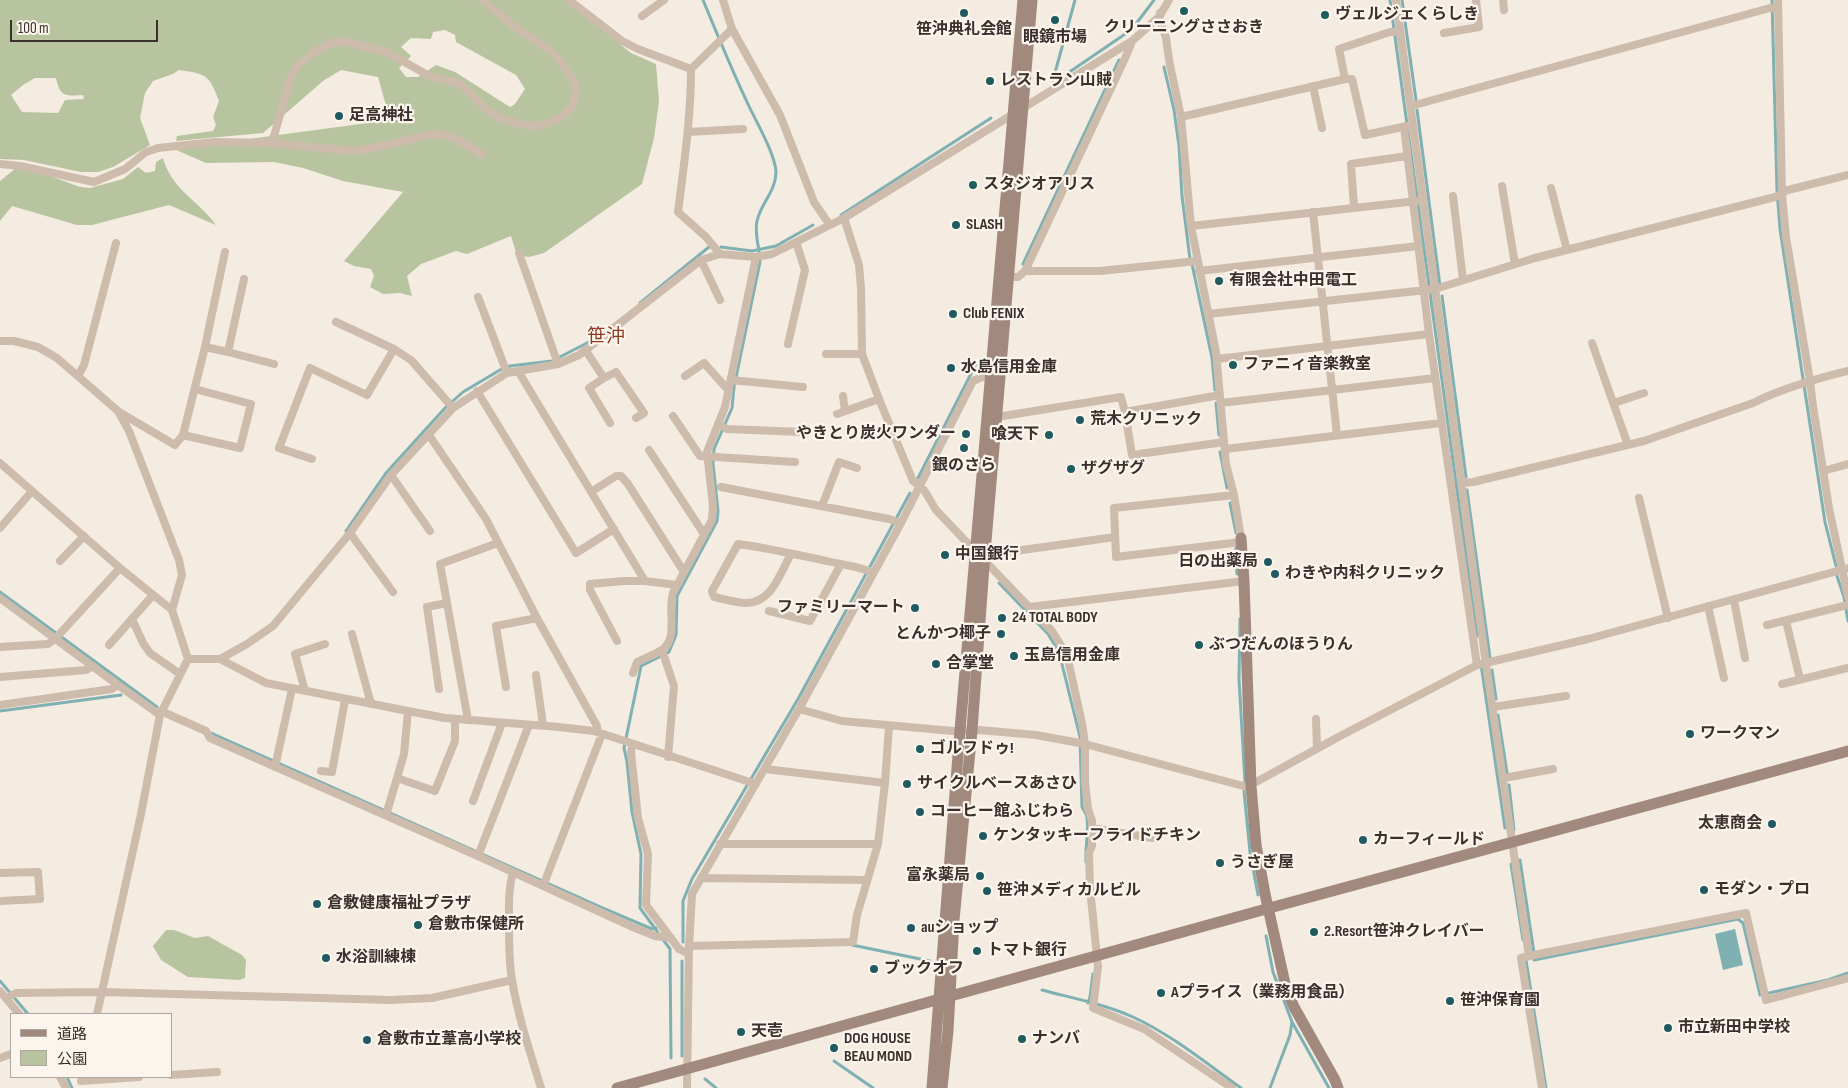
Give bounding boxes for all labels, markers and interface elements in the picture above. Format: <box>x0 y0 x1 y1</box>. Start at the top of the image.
marker: クリーニングささおき <box>1178 5 1190 17</box>
place label: ヴェルジェくらしき <box>1335 5 1479 25</box>
marker: 笹沖典礼会館 <box>958 7 970 19</box>
marker: ヴェルジェくらしき <box>1319 9 1331 21</box>
scale bar <box>12 10 160 42</box>
marker: 眼鏡市場 <box>1049 14 1061 26</box>
place label: クリーニングささおき <box>1104 18 1264 38</box>
text: 100 m <box>18 19 49 38</box>
place label: 笹沖典礼会館 <box>916 20 1012 40</box>
place label: 眼鏡市場 <box>1023 28 1087 48</box>
place label: レストラン山賊 <box>1000 71 1112 91</box>
marker: レストラン山賊 <box>984 75 996 87</box>
place label: 足高神社 <box>349 106 413 126</box>
marker: 足高神社 <box>333 110 345 122</box>
place label: スタジオアリス <box>983 175 1095 195</box>
marker: スタジオアリス <box>967 179 979 191</box>
place label: SLASH <box>966 215 1003 235</box>
marker: SLASH <box>950 219 962 231</box>
place label: 有限会社中田電工 <box>1229 271 1357 291</box>
marker: 有限会社中田電工 <box>1213 275 1225 287</box>
place label: Club FENIX <box>963 304 1024 324</box>
marker: Club FENIX <box>947 308 959 320</box>
district label: 笹沖 <box>587 326 625 348</box>
place label: ファニィ音楽教室 <box>1243 355 1371 375</box>
place label: 水島信用金庫 <box>961 358 1057 378</box>
marker: ファニィ音楽教室 <box>1227 359 1239 371</box>
marker: 水島信用金庫 <box>945 362 957 374</box>
place label: 荒木クリニック <box>1090 410 1202 430</box>
marker: 荒木クリニック <box>1074 414 1086 426</box>
place label: やきとり炭火ワンダー <box>796 424 956 444</box>
place label: 喰天下 <box>991 425 1039 445</box>
marker: やきとり炭火ワンダー <box>960 428 972 440</box>
marker: 喰天下 <box>1043 429 1055 441</box>
marker: 銀のさら <box>958 442 970 454</box>
place label: 銀のさら <box>932 456 996 476</box>
place label: ザグザグ <box>1081 459 1145 479</box>
marker: ザグザグ <box>1065 463 1077 475</box>
place label: 中国銀行 <box>955 545 1019 565</box>
marker: 中国銀行 <box>939 549 951 561</box>
place label: 日の出薬局 <box>1178 552 1258 572</box>
marker: 日の出薬局 <box>1262 556 1274 568</box>
place label: わきや内科クリニック <box>1285 564 1445 584</box>
marker: わきや内科クリニック <box>1269 568 1281 580</box>
place label: ファミリーマート <box>777 598 905 618</box>
marker: ファミリーマート <box>909 602 921 614</box>
place label: 24 TOTAL BODY <box>1012 608 1098 628</box>
marker: 24 TOTAL BODY <box>996 612 1008 624</box>
place label: とんかつ椰子 <box>895 624 991 644</box>
marker: とんかつ椰子 <box>995 628 1007 640</box>
place label: ぶつだんのほうりん <box>1209 635 1353 655</box>
marker: ぶつだんのほうりん <box>1193 639 1205 651</box>
place label: 玉島信用金庫 <box>1024 646 1120 666</box>
marker: 玉島信用金庫 <box>1008 650 1020 662</box>
place label: 合掌堂 <box>946 654 994 674</box>
marker: 合掌堂 <box>930 658 942 670</box>
place label: ワークマン <box>1700 724 1780 744</box>
marker: ワークマン <box>1684 728 1696 740</box>
place label: ゴルフドゥ! <box>930 739 1014 759</box>
marker: ゴルフドゥ! <box>914 743 926 755</box>
place label: サイクルベースあさひ <box>917 774 1077 794</box>
marker: サイクルベースあさひ <box>901 778 913 790</box>
place label: コーヒー館ふじわら <box>930 802 1074 822</box>
marker: コーヒー館ふじわら <box>914 806 926 818</box>
place label: 太恵商会 <box>1698 814 1762 834</box>
marker: 太恵商会 <box>1766 818 1778 830</box>
place label: ケンタッキーフライドチキン <box>993 826 1201 846</box>
marker: ケンタッキーフライドチキン <box>977 830 989 842</box>
place label: カーフィールド <box>1373 830 1485 850</box>
marker: カーフィールド <box>1357 834 1369 846</box>
place label: うさぎ屋 <box>1230 853 1294 873</box>
marker: うさぎ屋 <box>1214 857 1226 869</box>
place label: 富永薬局 <box>906 866 970 886</box>
marker: 富永薬局 <box>974 870 986 882</box>
place label: モダン・プロ <box>1714 880 1810 900</box>
place label: 笹沖メディカルビル <box>997 881 1141 901</box>
marker: モダン・プロ <box>1698 884 1710 896</box>
marker: 笹沖メディカルビル <box>981 885 993 897</box>
place label: 倉敷健康福祉プラザ <box>327 894 471 914</box>
marker: 倉敷健康福祉プラザ <box>311 898 323 910</box>
place label: 倉敷市保健所 <box>428 915 524 935</box>
place label: auショップ <box>921 918 999 938</box>
marker: 倉敷市保健所 <box>412 919 424 931</box>
marker: auショップ <box>905 922 917 934</box>
place label: 2.Resort笹沖クレイバー <box>1324 922 1485 942</box>
marker: 2.Resort笹沖クレイバー <box>1308 926 1320 938</box>
place label: トマト銀行 <box>987 941 1067 961</box>
marker: トマト銀行 <box>971 945 983 957</box>
place label: 水浴訓練棟 <box>336 948 416 968</box>
marker: 水浴訓練棟 <box>320 952 332 964</box>
place label: ブックオフ <box>884 959 964 979</box>
marker: ブックオフ <box>868 963 880 975</box>
place label: Aプライス（業務用食品） <box>1171 983 1355 1003</box>
marker: Aプライス（業務用食品） <box>1155 987 1167 999</box>
place label: 笹沖保育園 <box>1460 991 1540 1011</box>
marker: 笹沖保育園 <box>1444 995 1456 1007</box>
legend <box>10 1013 172 1078</box>
place label: 市立新田中学校 <box>1678 1018 1790 1038</box>
place label: 天壱 <box>751 1022 783 1042</box>
marker: 市立新田中学校 <box>1662 1022 1674 1034</box>
text: 道路 <box>57 1025 87 1044</box>
marker: 天壱 <box>735 1026 747 1038</box>
place label: DOG HOUSE BEAU MOND <box>844 1029 912 1067</box>
place label: ナンバ <box>1032 1029 1080 1049</box>
place label: 倉敷市立葦高小学校 <box>377 1030 521 1050</box>
marker: ナンバ <box>1016 1033 1028 1045</box>
marker: 倉敷市立葦高小学校 <box>361 1034 373 1046</box>
marker: DOG HOUSE BEAU MOND <box>828 1042 840 1054</box>
text: 公園 <box>57 1050 87 1069</box>

